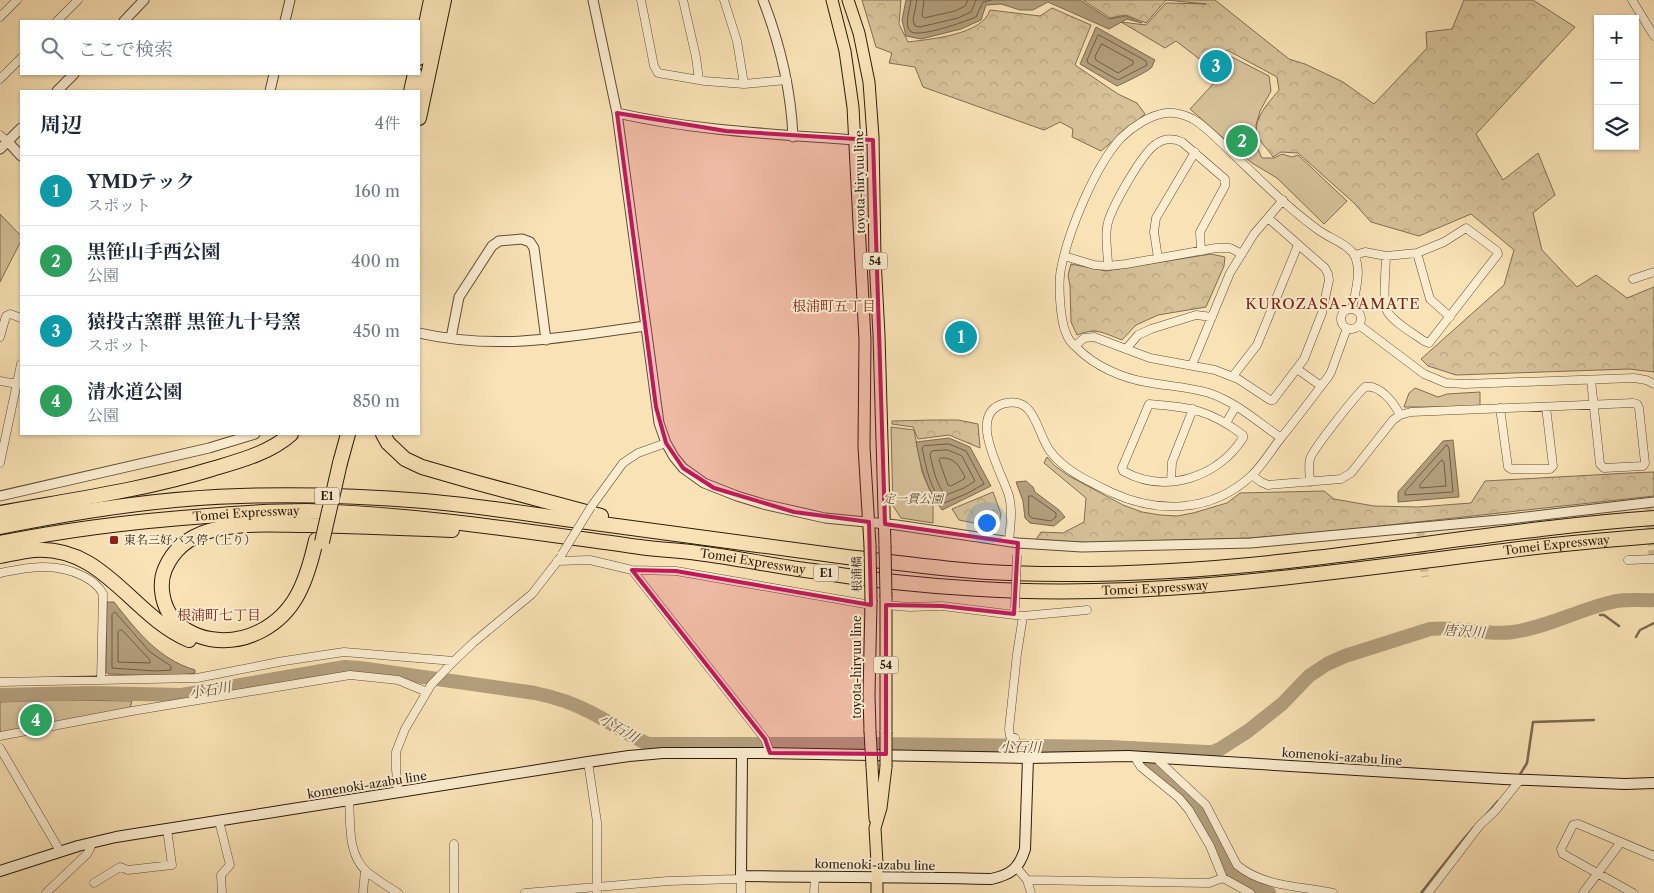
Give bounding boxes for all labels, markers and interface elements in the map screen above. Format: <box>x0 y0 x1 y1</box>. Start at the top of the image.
map controls <box>1594 15 1639 150</box>
button: + <box>1594 15 1639 60</box>
search box <box>20 20 420 75</box>
icon: search <box>38 34 66 62</box>
text: ここで検索 <box>78 38 173 61</box>
pin: 3 <box>1200 47 1232 85</box>
button: − <box>1594 60 1639 105</box>
button: layers <box>1594 105 1639 150</box>
text: 周辺 <box>40 112 82 137</box>
text: 4件 <box>375 113 400 133</box>
pin: 2 <box>1226 122 1258 160</box>
street label: toyota-hiryuu line <box>851 130 868 234</box>
text: YMDテック <box>87 170 195 193</box>
text: 1 <box>52 181 60 201</box>
text: 160 m <box>355 181 400 201</box>
text: スポット <box>87 195 151 215</box>
text: 黒笹山手西公園 <box>87 240 220 263</box>
text: 2 <box>51 251 61 271</box>
text: 400 m <box>351 251 400 271</box>
road number: 54 <box>862 252 888 270</box>
text: 公園 <box>87 265 119 285</box>
district label: KUROZASA-YAMATE <box>1245 294 1421 313</box>
district label: 根浦町五丁目 <box>792 297 876 315</box>
text: 猿投古窯群 黒笹九十号窯 <box>87 310 301 333</box>
pin: 1 <box>945 318 977 356</box>
text: 3 <box>51 321 61 341</box>
text: 450 m <box>353 321 400 341</box>
text: スポット <box>87 335 151 355</box>
text: 清水道公園 <box>87 380 182 403</box>
text: 4 <box>51 391 61 411</box>
text: 850 m <box>353 391 400 411</box>
text: 公園 <box>87 405 119 425</box>
road number: E1 <box>314 488 340 504</box>
park label: 定一貫公園 <box>883 491 945 506</box>
street label: Tomei Expressway <box>192 503 300 524</box>
your location <box>974 510 1000 536</box>
place label: 東名三好バス停（上り） <box>124 532 256 547</box>
street label: Tomei Expressway <box>1502 532 1611 558</box>
marker: 東名三好バス停（上り） <box>108 534 120 546</box>
street label: Tomei Expressway <box>699 545 807 577</box>
street label: 根浦橋 <box>849 556 864 592</box>
road number: E1 <box>814 564 838 582</box>
street label: Tomei Expressway <box>1101 577 1209 598</box>
district label: 根浦町七丁目 <box>177 606 261 624</box>
street label: toyota-hiryuu line <box>849 615 864 719</box>
water label: 唐沢川 <box>1442 621 1488 642</box>
road number: 54 <box>874 656 898 674</box>
water label: 小石川 <box>188 677 234 703</box>
pin: 4 <box>20 701 52 739</box>
water label: 小石川 <box>596 710 643 747</box>
water label: 小石川 <box>999 738 1043 756</box>
street label: komenoki-azabu line <box>1281 745 1403 768</box>
street label: komenoki-azabu line <box>306 768 428 801</box>
street label: komenoki-azabu line <box>814 856 936 873</box>

